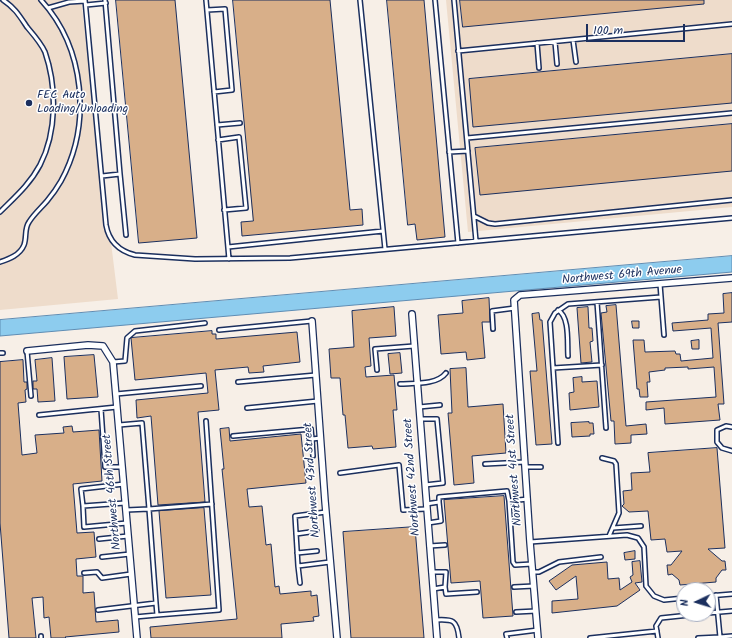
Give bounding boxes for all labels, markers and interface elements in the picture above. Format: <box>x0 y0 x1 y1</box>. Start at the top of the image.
scale bar <box>588 16 687 42</box>
text: 100 m <box>593 21 623 40</box>
place label: FEC Auto Loading/Unloading <box>37 89 128 117</box>
marker: FEC Auto Loading/Unloading <box>24 98 34 108</box>
street label: Northwest 69th Avenue <box>561 264 683 288</box>
street label: Northwest 41st Street <box>504 414 526 526</box>
street label: Northwest 42nd Street <box>402 418 424 536</box>
street label: Northwest 43rd Street <box>302 422 324 538</box>
street label: Northwest 46th Street <box>101 433 125 551</box>
north arrow <box>676 582 716 622</box>
text: N <box>676 599 694 607</box>

